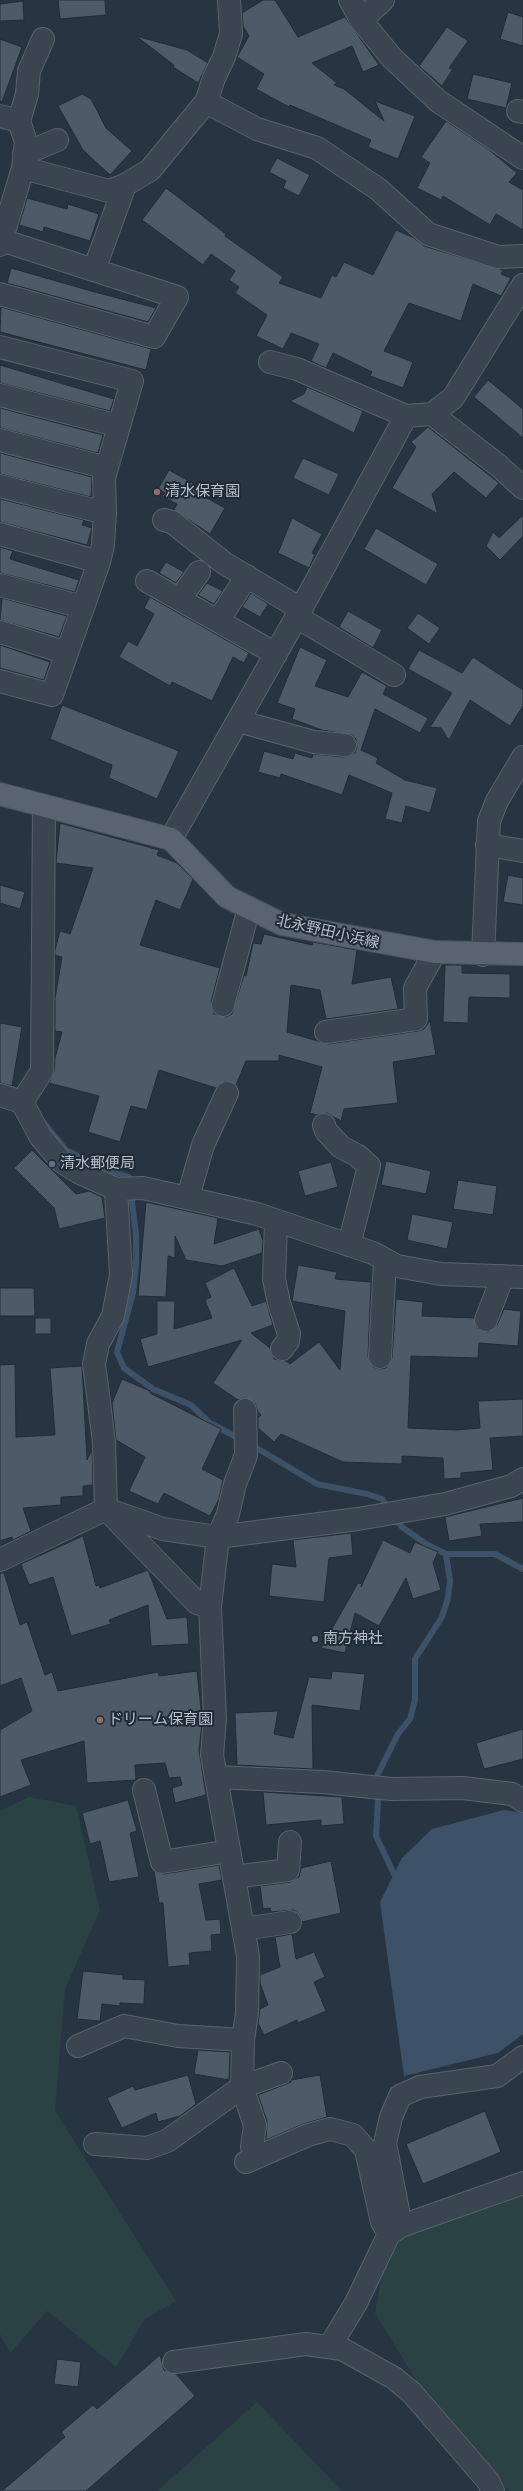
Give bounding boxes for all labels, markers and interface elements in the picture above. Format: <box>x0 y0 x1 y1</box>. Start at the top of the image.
place label: 清水保育園 <box>165 483 240 501</box>
marker: 清水保育園 <box>152 487 162 497</box>
street label: 北永野田小浜線 <box>275 911 381 953</box>
place label: 清水郵便局 <box>60 1155 135 1173</box>
marker: 清水郵便局 <box>47 1159 57 1169</box>
place label: 南方神社 <box>323 1630 383 1648</box>
marker: 南方神社 <box>310 1634 320 1644</box>
place label: ドリーム保育園 <box>108 1711 213 1729</box>
marker: ドリーム保育園 <box>95 1715 105 1725</box>

